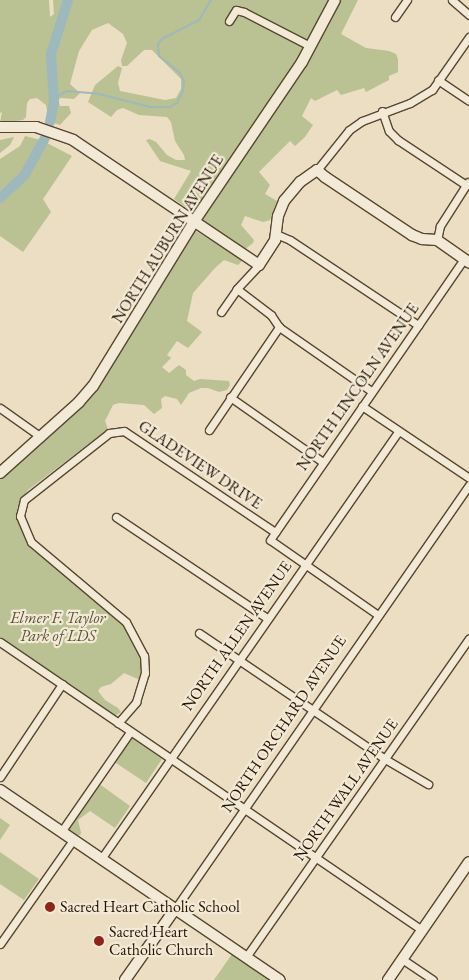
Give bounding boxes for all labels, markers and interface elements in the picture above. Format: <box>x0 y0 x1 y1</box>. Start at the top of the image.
street label: NORTH AUBURN AVENUE <box>108 151 228 327</box>
street label: NORTH LINCOLN AVENUE <box>293 300 423 474</box>
street label: GLADEVIEW DRIVE <box>135 417 265 513</box>
street label: NORTH ALLEN AVENUE <box>178 557 296 715</box>
park label: Elmer F. Taylor Park of LDS <box>10 608 106 646</box>
street label: NORTH ORCHARD AVENUE <box>218 632 350 816</box>
street label: NORTH WALL AVENUE <box>290 715 402 865</box>
place label: Sacred Heart Catholic School <box>60 897 240 917</box>
marker: Sacred Heart Catholic School <box>44 901 56 913</box>
place label: Sacred Heart Catholic Church <box>109 922 213 960</box>
marker: Sacred Heart Catholic Church <box>93 935 105 947</box>

